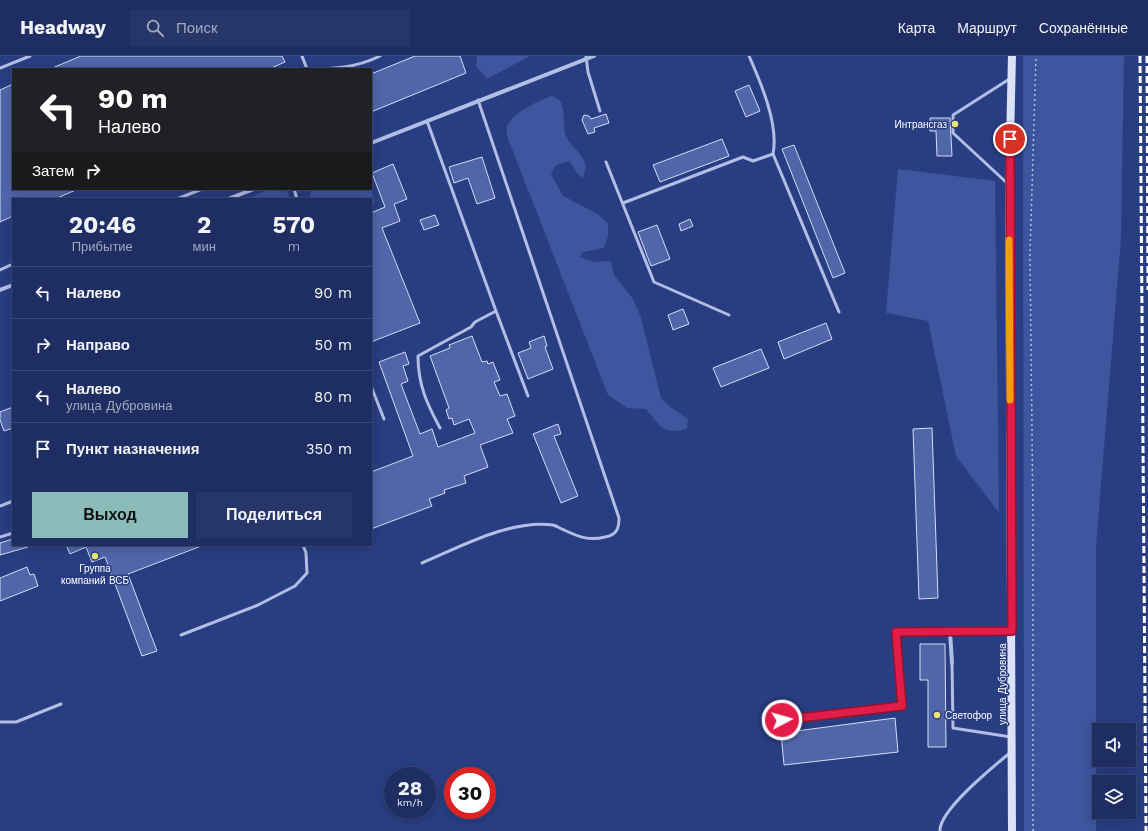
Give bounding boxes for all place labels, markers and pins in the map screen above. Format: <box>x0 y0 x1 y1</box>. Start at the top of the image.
place label: Интрансгаз <box>895 119 947 130</box>
marker: Интрансгаз <box>950 119 960 129</box>
pin <box>993 122 1027 156</box>
marker: Группа компаний ВСБ <box>90 551 100 561</box>
place label: Группа компаний ВСБ <box>61 563 129 586</box>
marker: Светофор <box>932 710 942 720</box>
place label: Светофор <box>945 710 992 721</box>

